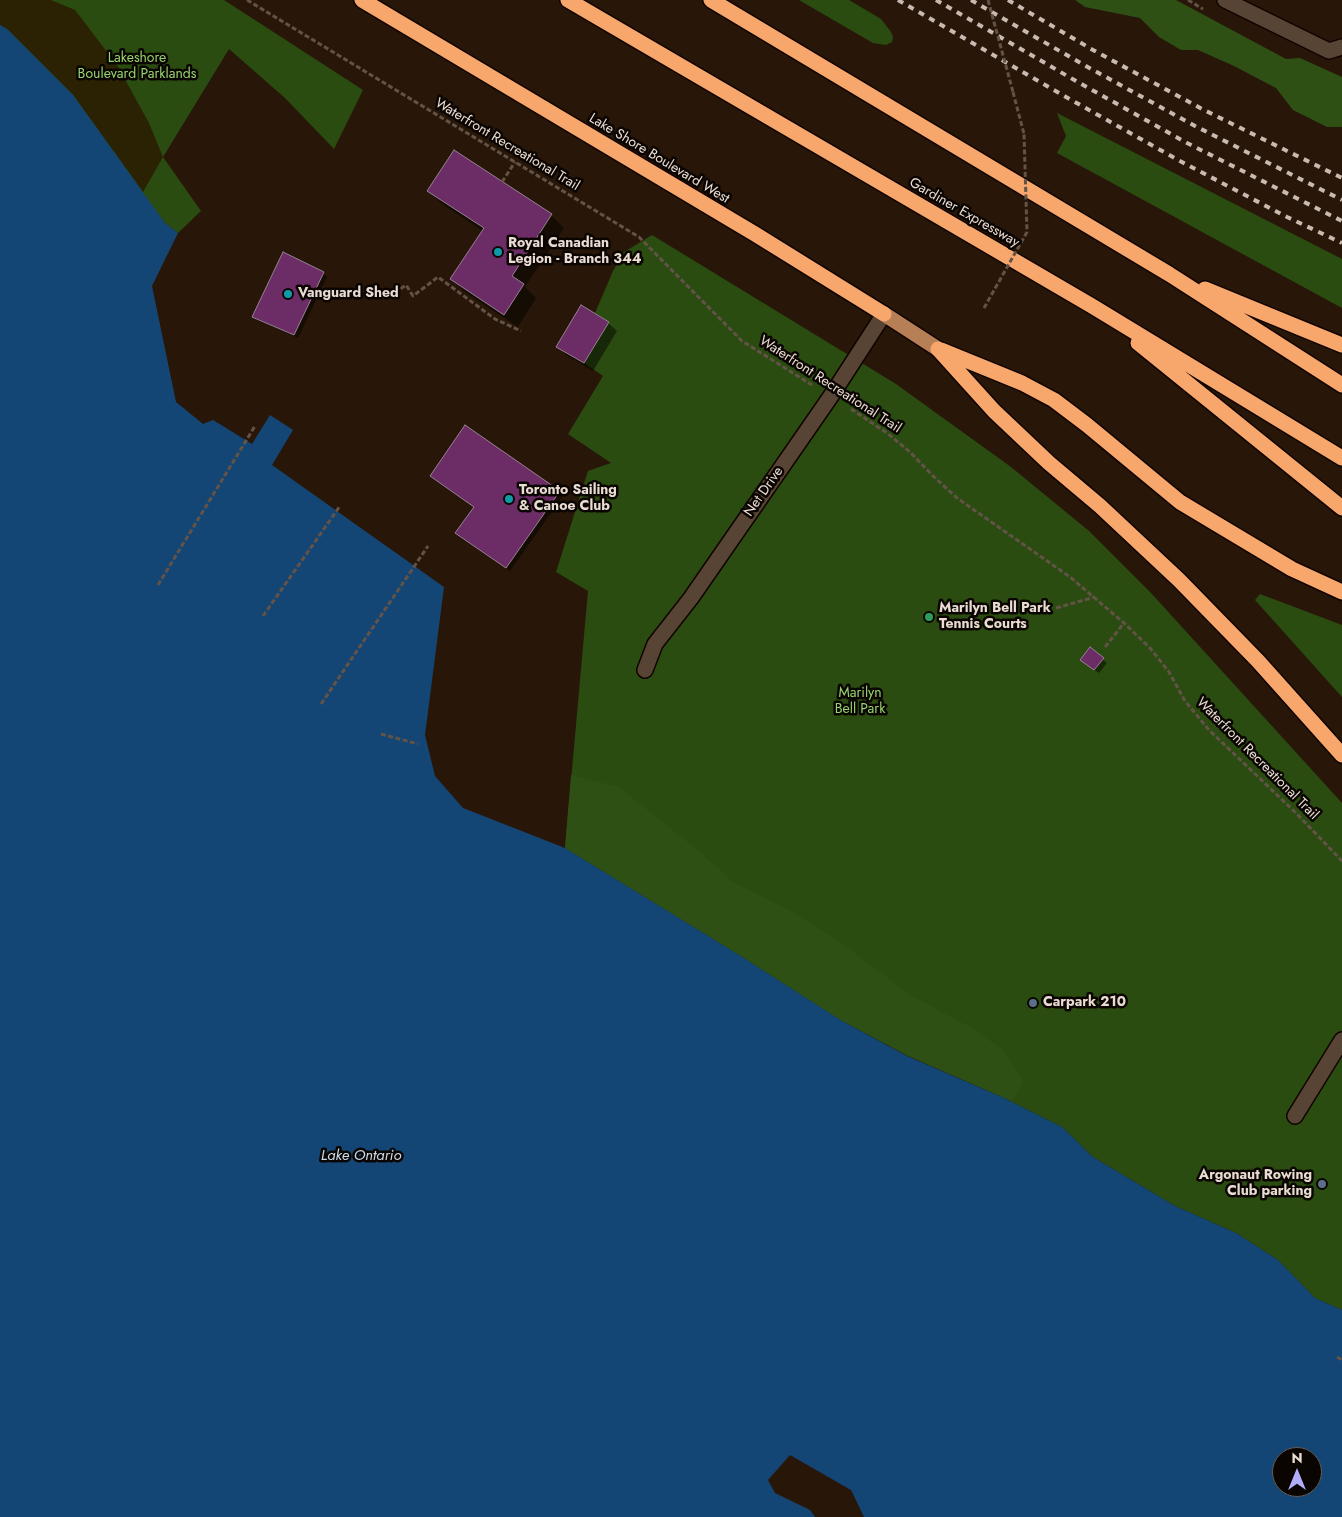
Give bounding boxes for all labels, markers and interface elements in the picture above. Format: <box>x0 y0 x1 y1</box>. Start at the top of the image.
park label: Lakeshore Boulevard Parklands <box>78 51 196 84</box>
street label: Waterfront Recreational Trail <box>432 95 582 195</box>
street label: Lake Shore Boulevard West <box>586 110 732 208</box>
street label: Gardiner Expressway <box>906 175 1022 251</box>
place label: Royal Canadian Legion - Branch 344 <box>508 236 642 268</box>
marker: Royal Canadian Legion - Branch 344 <box>492 246 504 258</box>
place label: Vanguard Shed <box>298 286 399 302</box>
marker: Vanguard Shed <box>282 288 294 300</box>
street label: Waterfront Recreational Trail <box>756 333 904 437</box>
street label: Net Drive <box>741 464 787 520</box>
place label: Toronto Sailing & Canoe Club <box>519 483 617 516</box>
marker: Toronto Sailing & Canoe Club <box>503 493 515 505</box>
place label: Marilyn Bell Park Tennis Courts <box>939 601 1051 634</box>
marker: Marilyn Bell Park Tennis Courts <box>923 611 935 623</box>
park label: Marilyn Bell Park <box>835 686 885 719</box>
street label: Waterfront Recreational Trail <box>1192 694 1322 824</box>
place label: Carpark 210 <box>1043 995 1126 1011</box>
marker: Carpark 210 <box>1027 997 1039 1009</box>
water label: Lake Ontario <box>321 1147 401 1165</box>
place label: Argonaut Rowing Club parking <box>1199 1168 1312 1200</box>
marker: Argonaut Rowing Club parking <box>1316 1178 1328 1190</box>
north arrow <box>1272 1447 1322 1497</box>
text: N <box>1291 1448 1303 1468</box>

